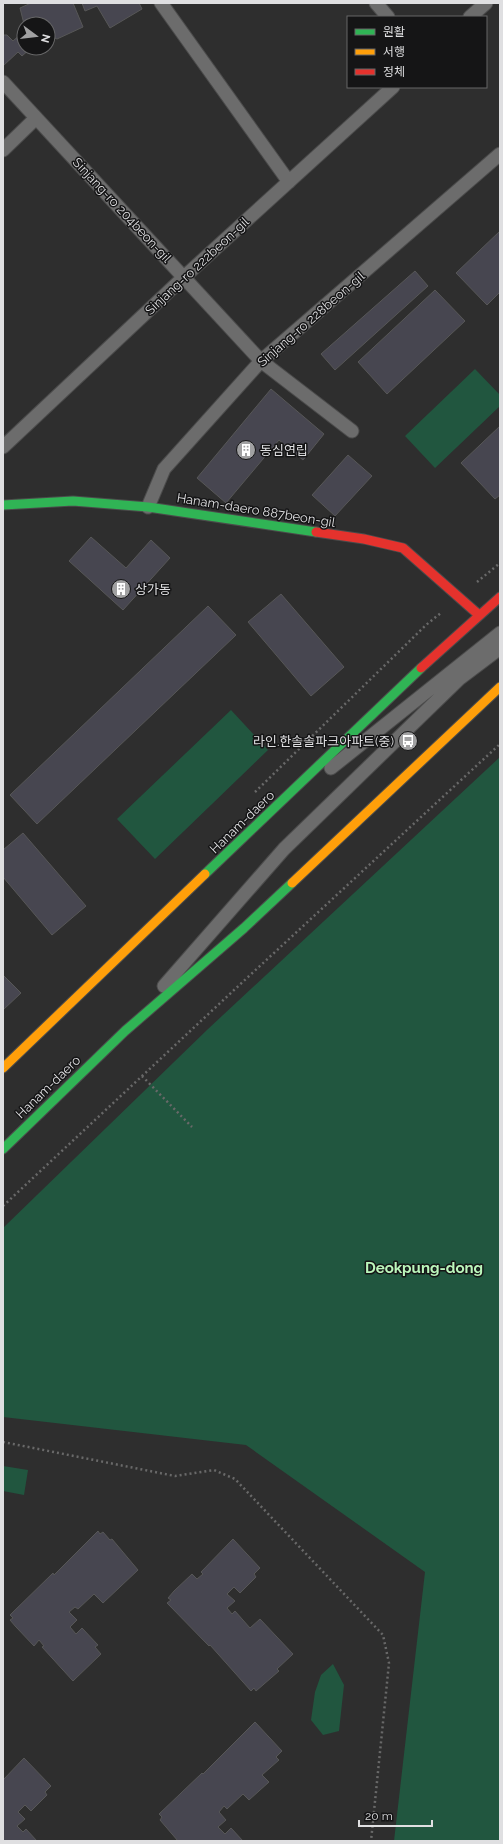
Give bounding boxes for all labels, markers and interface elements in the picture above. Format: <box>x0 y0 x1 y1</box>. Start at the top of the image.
north arrow <box>16 16 56 56</box>
legend <box>347 16 487 88</box>
text: 원활 <box>383 25 405 39</box>
text: N <box>38 33 53 44</box>
text: 서행 <box>383 45 405 59</box>
text: 정체 <box>383 65 405 79</box>
street label: Sinjang-ro 204beon-gil <box>70 155 175 266</box>
street label: Sinjang-ro 222beon-gil <box>142 214 252 318</box>
street label: Sinjang-ro 228beon-gil <box>254 268 368 370</box>
building icon: 동심연립 <box>235 439 257 461</box>
place label: 동심연립 <box>260 443 308 458</box>
street label: Hanam-daero 887beon-gil <box>176 490 337 530</box>
building icon: 상가동 <box>110 578 132 600</box>
place label: 상가동 <box>135 582 171 597</box>
bus stop icon: 라인.한솔솔파크아파트(중) <box>397 730 419 752</box>
place label: 라인.한솔솔파크아파트(중) <box>253 734 394 749</box>
street label: Hanam-daero <box>207 787 277 856</box>
street label: Hanam-daero <box>13 1052 83 1121</box>
district label: Deokpung-dong <box>365 1259 483 1277</box>
scale bar <box>359 1802 432 1828</box>
text: 20 m <box>365 1809 393 1823</box>

